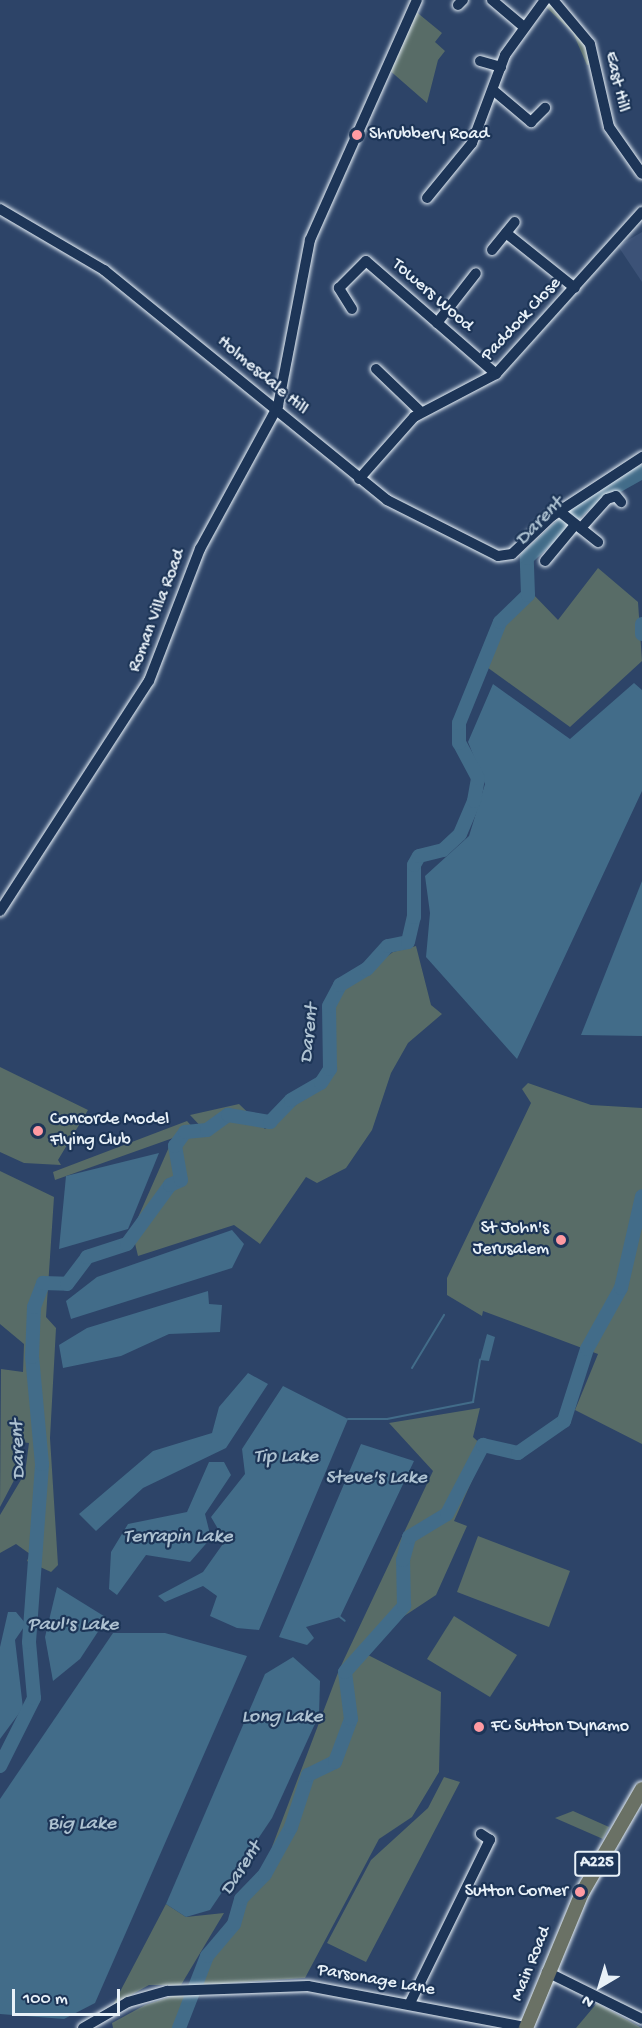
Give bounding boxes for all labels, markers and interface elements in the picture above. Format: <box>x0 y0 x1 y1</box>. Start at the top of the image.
street label: East Hill <box>599 50 633 114</box>
place label: Shrubbery Road <box>369 124 489 146</box>
marker: Shrubbery Road <box>350 128 364 142</box>
street label: Towers Wood <box>387 255 477 337</box>
street label: Paddock Close <box>477 273 567 367</box>
street label: Holmesdale Hill <box>212 332 312 420</box>
water label: Darent <box>511 492 569 552</box>
street label: Roman Villa Road <box>125 547 191 675</box>
water label: Darent <box>295 1003 325 1065</box>
place label: Concorde Model Flying Club <box>50 1110 169 1152</box>
marker: Concorde Model Flying Club <box>31 1124 45 1138</box>
place label: St John's Jerusalem <box>473 1219 549 1262</box>
marker: St John's Jerusalem <box>554 1233 568 1247</box>
water label: Darent <box>6 1420 32 1480</box>
water label: Tip Lake <box>254 1445 318 1469</box>
water label: Steve's Lake <box>325 1466 427 1490</box>
water label: Terrapin Lake <box>123 1525 233 1549</box>
water label: Paul's Lake <box>28 1613 118 1637</box>
water label: Long Lake <box>242 1705 322 1729</box>
place label: FC Sutton Dynamo <box>491 1716 629 1738</box>
marker: FC Sutton Dynamo <box>472 1720 486 1734</box>
water label: Big Lake <box>48 1812 116 1836</box>
water label: Darent <box>216 1838 268 1900</box>
road number: A225 <box>573 1851 621 1877</box>
place label: Sutton Corner <box>465 1881 568 1903</box>
marker: Sutton Corner <box>573 1885 587 1899</box>
street label: Main Road <box>507 1924 557 2004</box>
north arrow <box>570 1956 630 2016</box>
street label: Parsonage Lane <box>316 1960 436 2002</box>
scale bar <box>15 1977 123 2015</box>
text: 100 m <box>23 1989 68 2010</box>
text: N <box>579 1990 599 2011</box>

